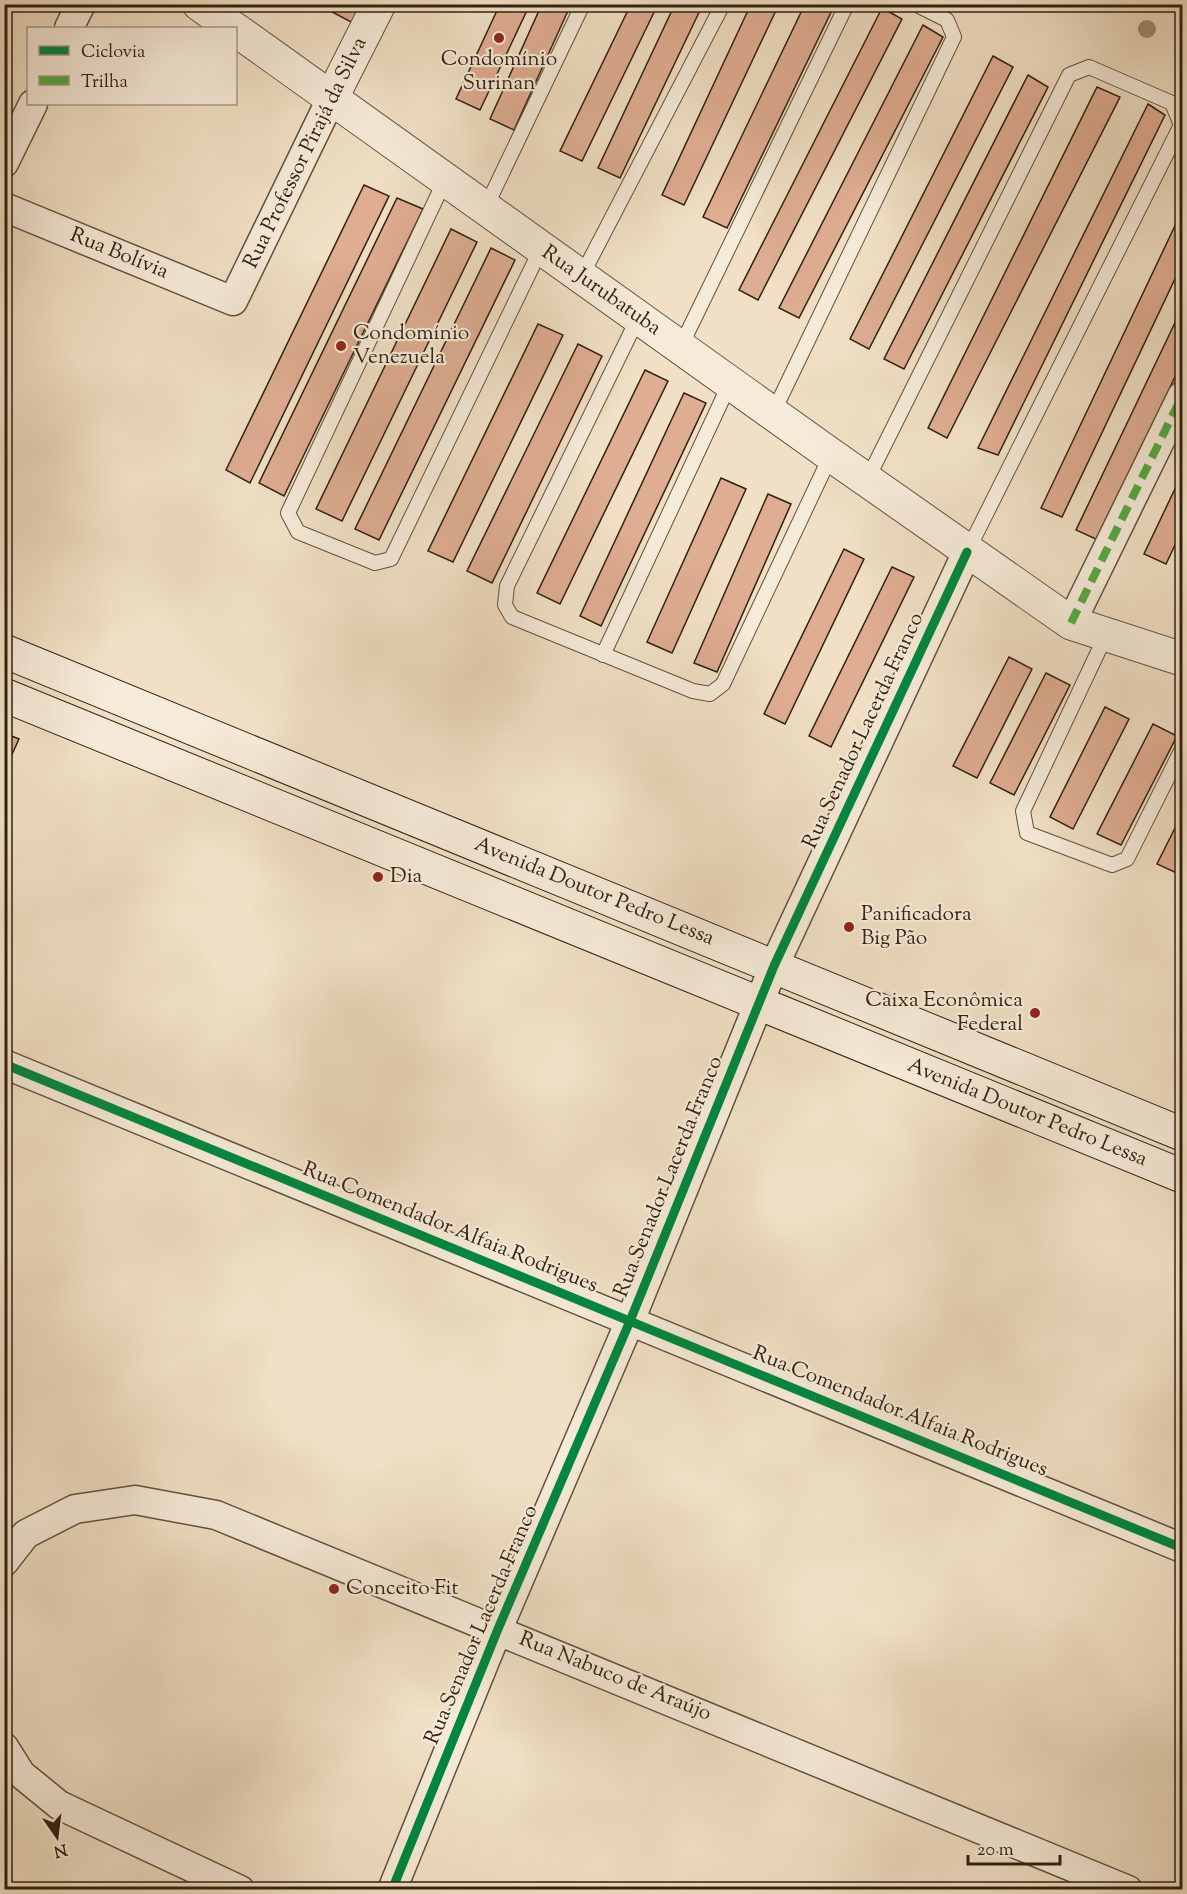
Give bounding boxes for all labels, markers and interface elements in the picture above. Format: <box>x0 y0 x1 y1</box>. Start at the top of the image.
legend <box>27 27 237 105</box>
marker: Condomínio Surinan <box>492 31 506 45</box>
street label: Rua Professor Pirajá da Silva <box>237 32 375 274</box>
text: Ciclovia <box>81 40 145 66</box>
place label: Condomínio Surinan <box>441 45 557 99</box>
text: Trilha <box>81 70 128 96</box>
street label: Rua Bolívia <box>65 221 173 287</box>
street label: Rua Jurubatuba <box>535 239 667 344</box>
place label: Condomínio Venezuela <box>353 319 469 373</box>
marker: Condomínio Venezuela <box>334 339 348 353</box>
street label: Rua Senador Lacerda Franco <box>796 608 932 854</box>
street label: Avenida Doutor Pedro Lessa <box>469 830 719 954</box>
place label: Dia <box>390 862 423 892</box>
marker: Dia <box>371 870 385 884</box>
place label: Panificadora Big Pão <box>861 900 972 954</box>
marker: Panificadora Big Pão <box>842 920 856 934</box>
place label: Caixa Econômica Federal <box>865 986 1023 1040</box>
marker: Caixa Econômica Federal <box>1028 1006 1042 1020</box>
street label: Avenida Doutor Pedro Lessa <box>902 1051 1152 1175</box>
street label: Rua Senador Lacerda Franco <box>607 1052 731 1302</box>
street label: Rua Comendador Alfaia Rodrigues <box>298 1155 602 1301</box>
street label: Rua Comendador Alfaia Rodrigues <box>748 1339 1052 1485</box>
street label: Rua Senador Lacerda Franco <box>418 1501 546 1749</box>
place label: Conceito Fit <box>346 1574 459 1604</box>
marker: Conceito Fit <box>327 1582 341 1596</box>
street label: Rua Nabuco de Araújo <box>514 1625 716 1729</box>
north arrow <box>27 1807 87 1867</box>
scale bar <box>968 1828 1060 1866</box>
text: N <box>51 1836 69 1862</box>
text: 20 m <box>977 1838 1014 1864</box>

